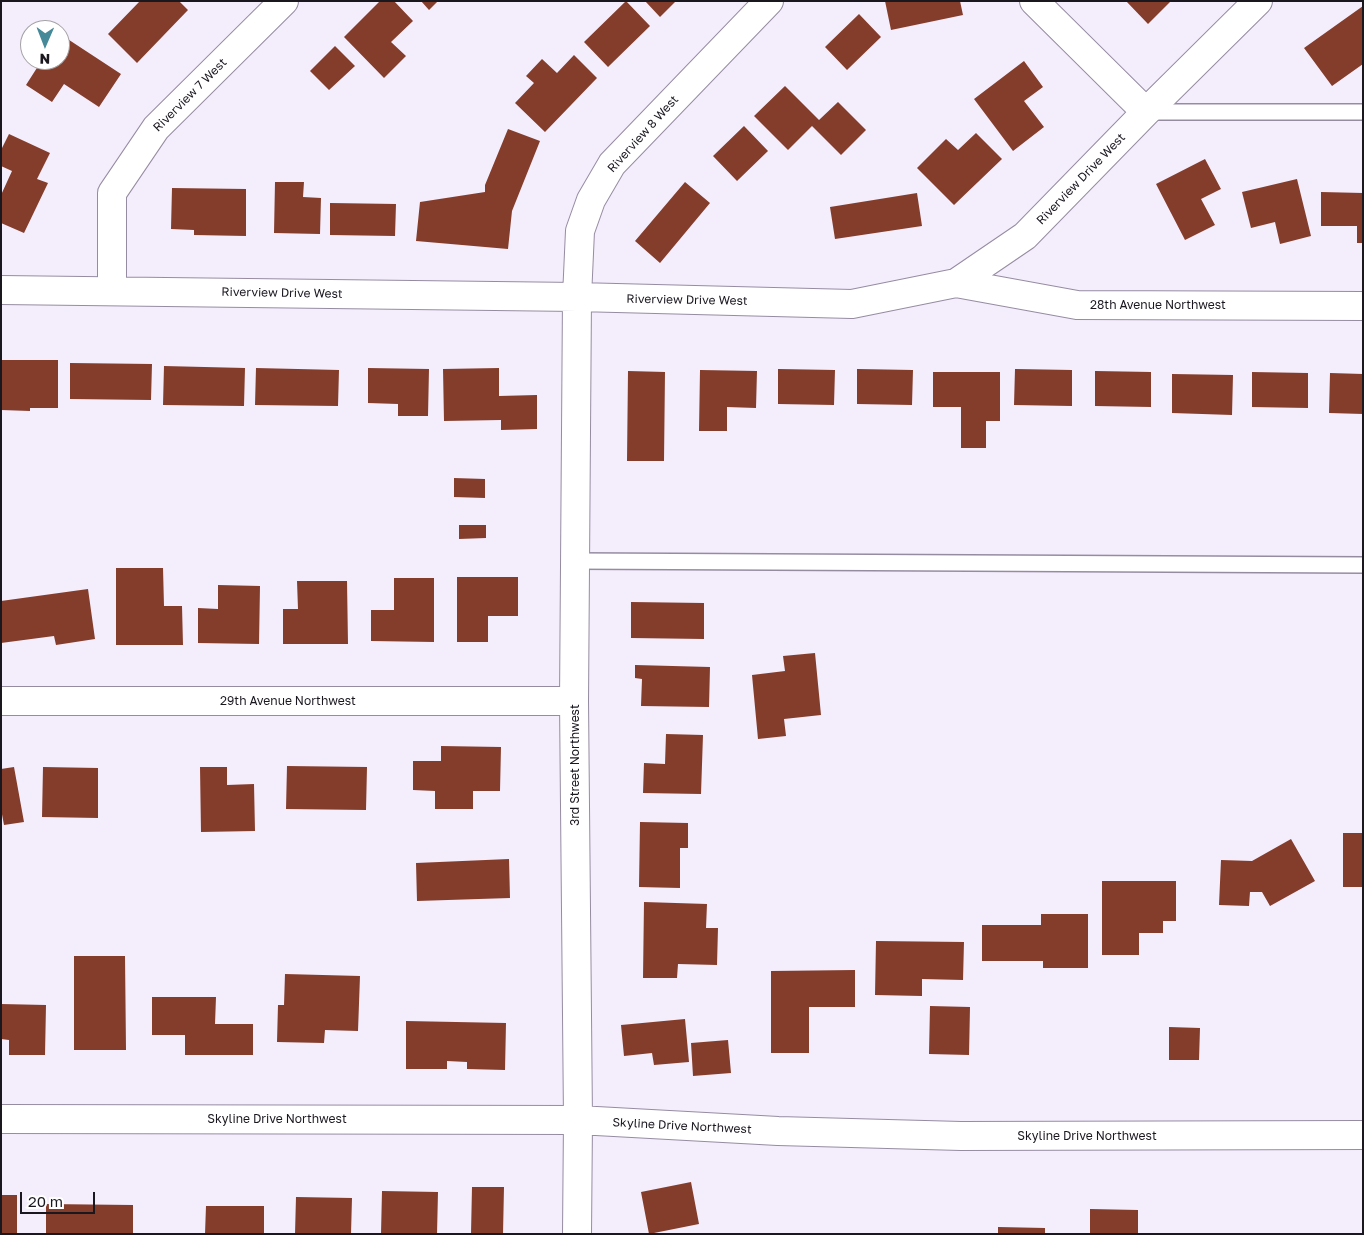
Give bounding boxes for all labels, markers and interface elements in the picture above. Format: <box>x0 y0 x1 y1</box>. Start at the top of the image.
north arrow <box>20 20 70 70</box>
text: N <box>39 51 50 68</box>
street label: Riverview 7 West <box>150 55 230 135</box>
street label: Riverview 8 West <box>605 92 681 176</box>
street label: Riverview Drive West <box>1034 130 1128 228</box>
street label: Riverview Drive West <box>221 285 343 301</box>
street label: Riverview Drive West <box>626 292 748 308</box>
street label: 28th Avenue Northwest <box>1090 298 1226 312</box>
street label: 29th Avenue Northwest <box>220 694 356 708</box>
street label: 3rd Street Northwest <box>568 704 582 826</box>
street label: Skyline Drive Northwest <box>207 1112 347 1126</box>
street label: Skyline Drive Northwest <box>612 1115 752 1137</box>
street label: Skyline Drive Northwest <box>1017 1129 1157 1143</box>
scale bar <box>22 1182 98 1214</box>
text: 20 m <box>28 1192 63 1210</box>

